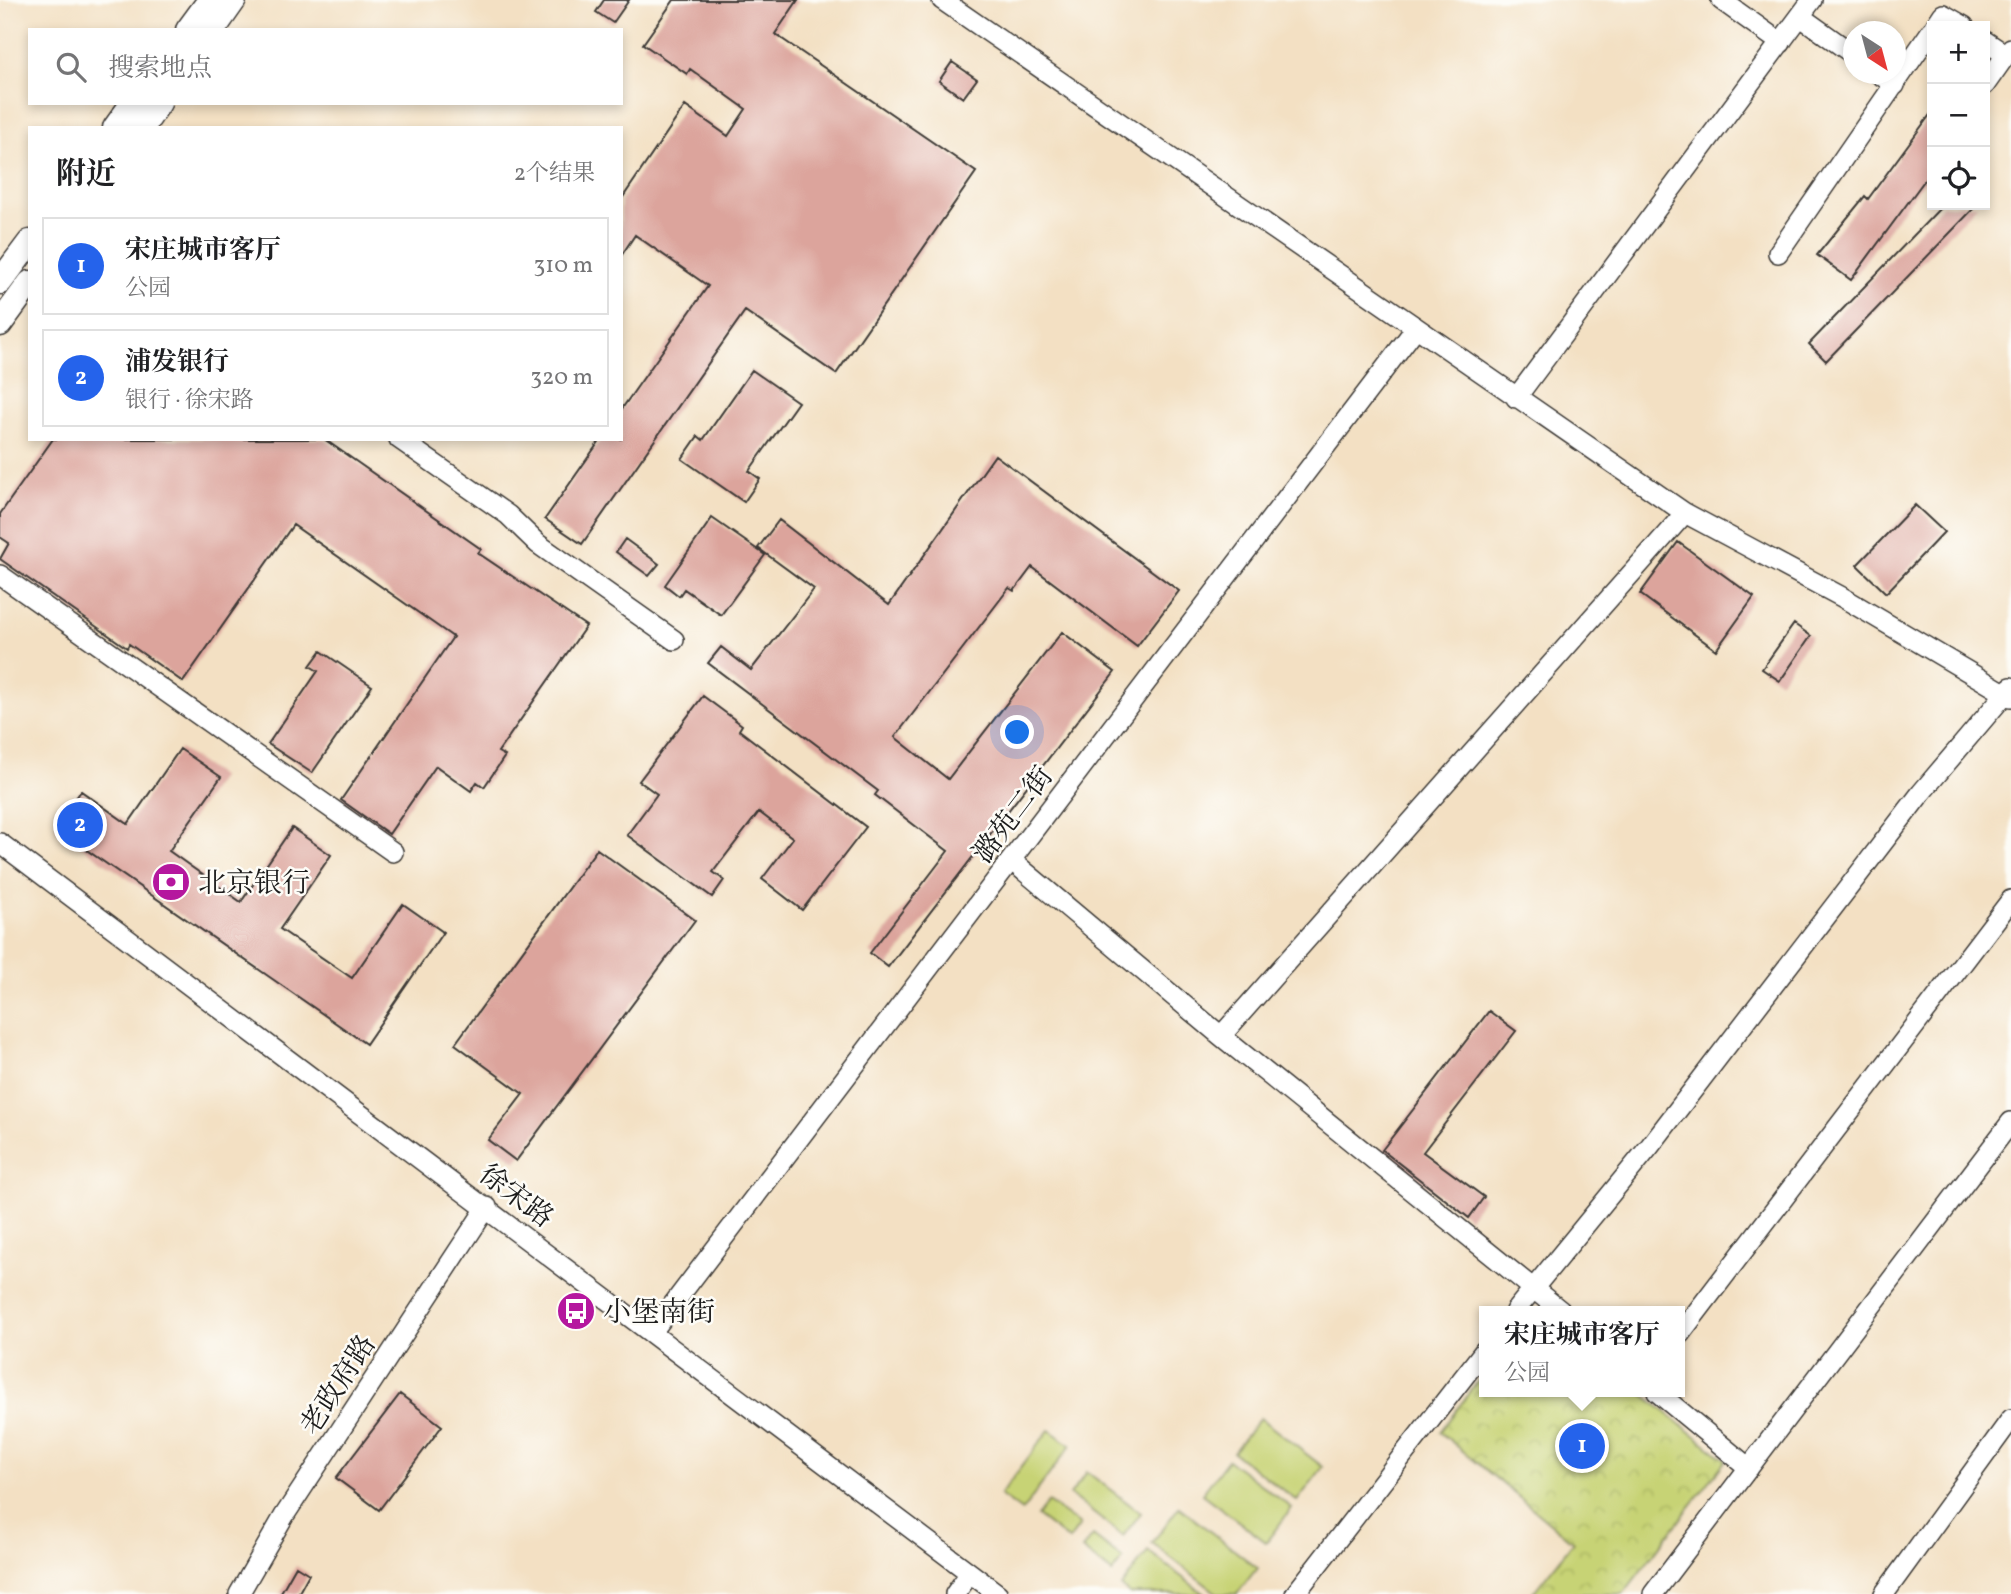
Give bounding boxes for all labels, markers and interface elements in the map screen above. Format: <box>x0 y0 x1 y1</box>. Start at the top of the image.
north arrow <box>1843 21 1906 84</box>
map controls <box>1927 21 1990 210</box>
button: + <box>1927 21 1990 84</box>
search box <box>28 28 623 105</box>
icon: search <box>52 48 90 86</box>
text: 搜索地点 <box>108 51 212 87</box>
button: − <box>1927 84 1990 147</box>
button: locate <box>1927 147 1990 210</box>
text: 附近 <box>56 154 116 196</box>
text: 2个结果 <box>514 158 595 190</box>
text: 宋庄城市客厅 <box>125 233 281 269</box>
text: 1 <box>76 250 86 282</box>
text: 310 m <box>533 250 593 282</box>
text: 公园 <box>125 273 171 305</box>
text: 浦发银行 <box>125 345 229 381</box>
text: 2 <box>75 362 87 394</box>
text: 320 m <box>530 362 593 394</box>
text: 银行 · 徐宋路 <box>125 385 254 417</box>
your location <box>1000 715 1034 749</box>
street label: 潞苑二街 <box>965 759 1063 872</box>
pin: 2 <box>57 799 103 851</box>
bank icon: 北京银行 <box>150 861 192 903</box>
place label: 北京银行 <box>198 865 310 904</box>
street label: 徐宋路 <box>470 1156 561 1238</box>
bus stop icon: 小堡南街 <box>555 1290 597 1332</box>
place label: 小堡南街 <box>603 1294 715 1333</box>
popup <box>1479 1306 1685 1397</box>
text: 宋庄城市客厅 <box>1504 1318 1660 1354</box>
street label: 老政府路 <box>292 1328 386 1443</box>
text: 公园 <box>1504 1358 1550 1390</box>
pin: 1 <box>1559 1420 1605 1472</box>

